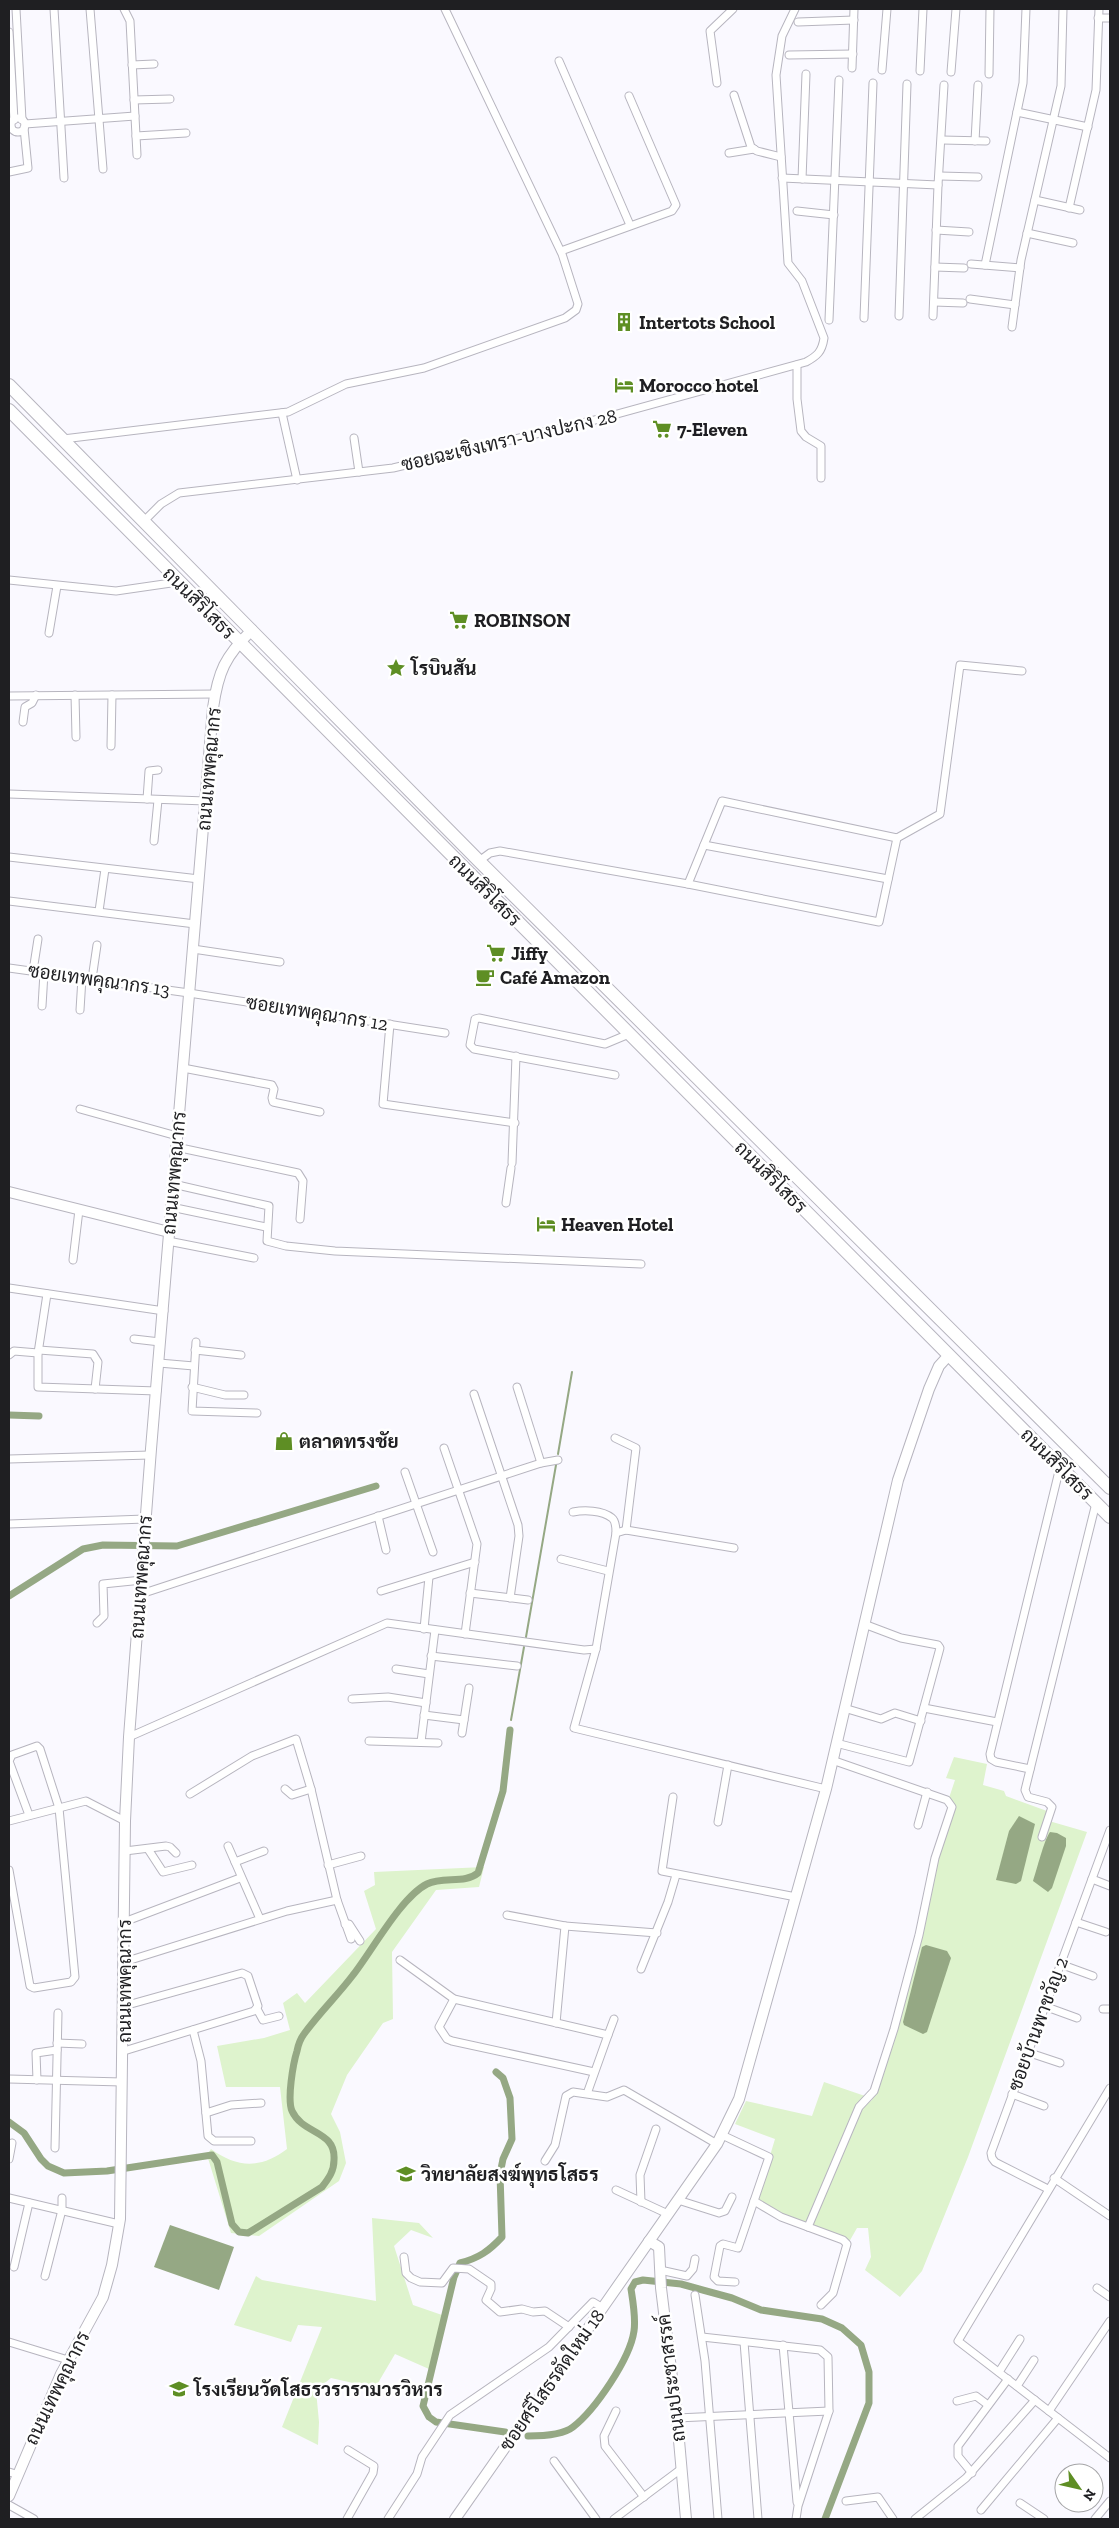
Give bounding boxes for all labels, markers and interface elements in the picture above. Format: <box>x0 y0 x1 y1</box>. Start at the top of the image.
building icon: Intertots School <box>613 311 635 333</box>
place label: Intertots School <box>639 311 776 334</box>
hotel icon: Morocco hotel <box>613 374 635 396</box>
place label: Morocco hotel <box>639 374 759 397</box>
street label: ซอยฉะเชิงเทรา-บางปะกง 28 <box>399 404 619 476</box>
supermarket icon: 7-Eleven <box>651 418 673 440</box>
place label: 7-Eleven <box>677 418 748 441</box>
street label: ถนนสิริโสธร <box>158 561 241 644</box>
supermarket icon: ROBINSON <box>448 609 470 631</box>
place label: ROBINSON <box>474 609 571 632</box>
place label: โรบินสัน <box>410 656 477 680</box>
place icon: โรบินสัน <box>385 657 407 679</box>
street label: ถนนเทพคุณากร <box>192 706 227 832</box>
street label: ถนนสิริโสธร <box>444 848 527 931</box>
supermarket icon: Jiffy <box>485 942 507 964</box>
place label: Jiffy <box>511 942 548 965</box>
street label: ซอยเทพคุณากร 13 <box>26 959 172 1002</box>
cafe icon: Café Amazon <box>474 966 496 988</box>
place label: Café Amazon <box>500 966 611 989</box>
street label: ซอยเทพคุณากร 12 <box>244 990 390 1037</box>
street label: ถนนเทพคุณากร <box>157 1110 192 1236</box>
street label: ถนนสิริโสธร <box>730 1135 813 1218</box>
hotel icon: Heaven Hotel <box>535 1213 557 1235</box>
place label: Heaven Hotel <box>561 1213 674 1236</box>
street label: ถนนสิริโสธร <box>1016 1422 1099 1505</box>
shop icon: ตลาดทรงชัย <box>273 1430 295 1452</box>
place label: ตลาดทรงชัย <box>299 1430 399 1453</box>
street label: ถนนเทพคุณากร <box>125 1514 158 1640</box>
street label: ถนนเทพคุณากร <box>113 1919 137 2043</box>
street label: ซอยบ้านพาขวัญ 2 <box>1003 1954 1073 2094</box>
place label: วิทยาลัยสงฆ์พุทธโสธร <box>420 2162 599 2189</box>
school or university icon: วิทยาลัยสงฆ์พุทธโสธร <box>395 2163 417 2185</box>
street label: ซอยศรีโสธรตัดใหม่ 18 <box>494 2304 609 2455</box>
street label: ถนนประชาสรรค์ <box>651 2313 690 2443</box>
street label: ถนนเทพคุณากร <box>20 2327 95 2449</box>
place label: โรงเรียนวัดโสธรวรารามวรวิหาร <box>193 2377 443 2401</box>
school or university icon: โรงเรียนวัดโสธรวรารามวรวิหาร <box>168 2378 190 2400</box>
north arrow <box>1054 2463 1104 2513</box>
text: N <box>1079 2486 1099 2504</box>

